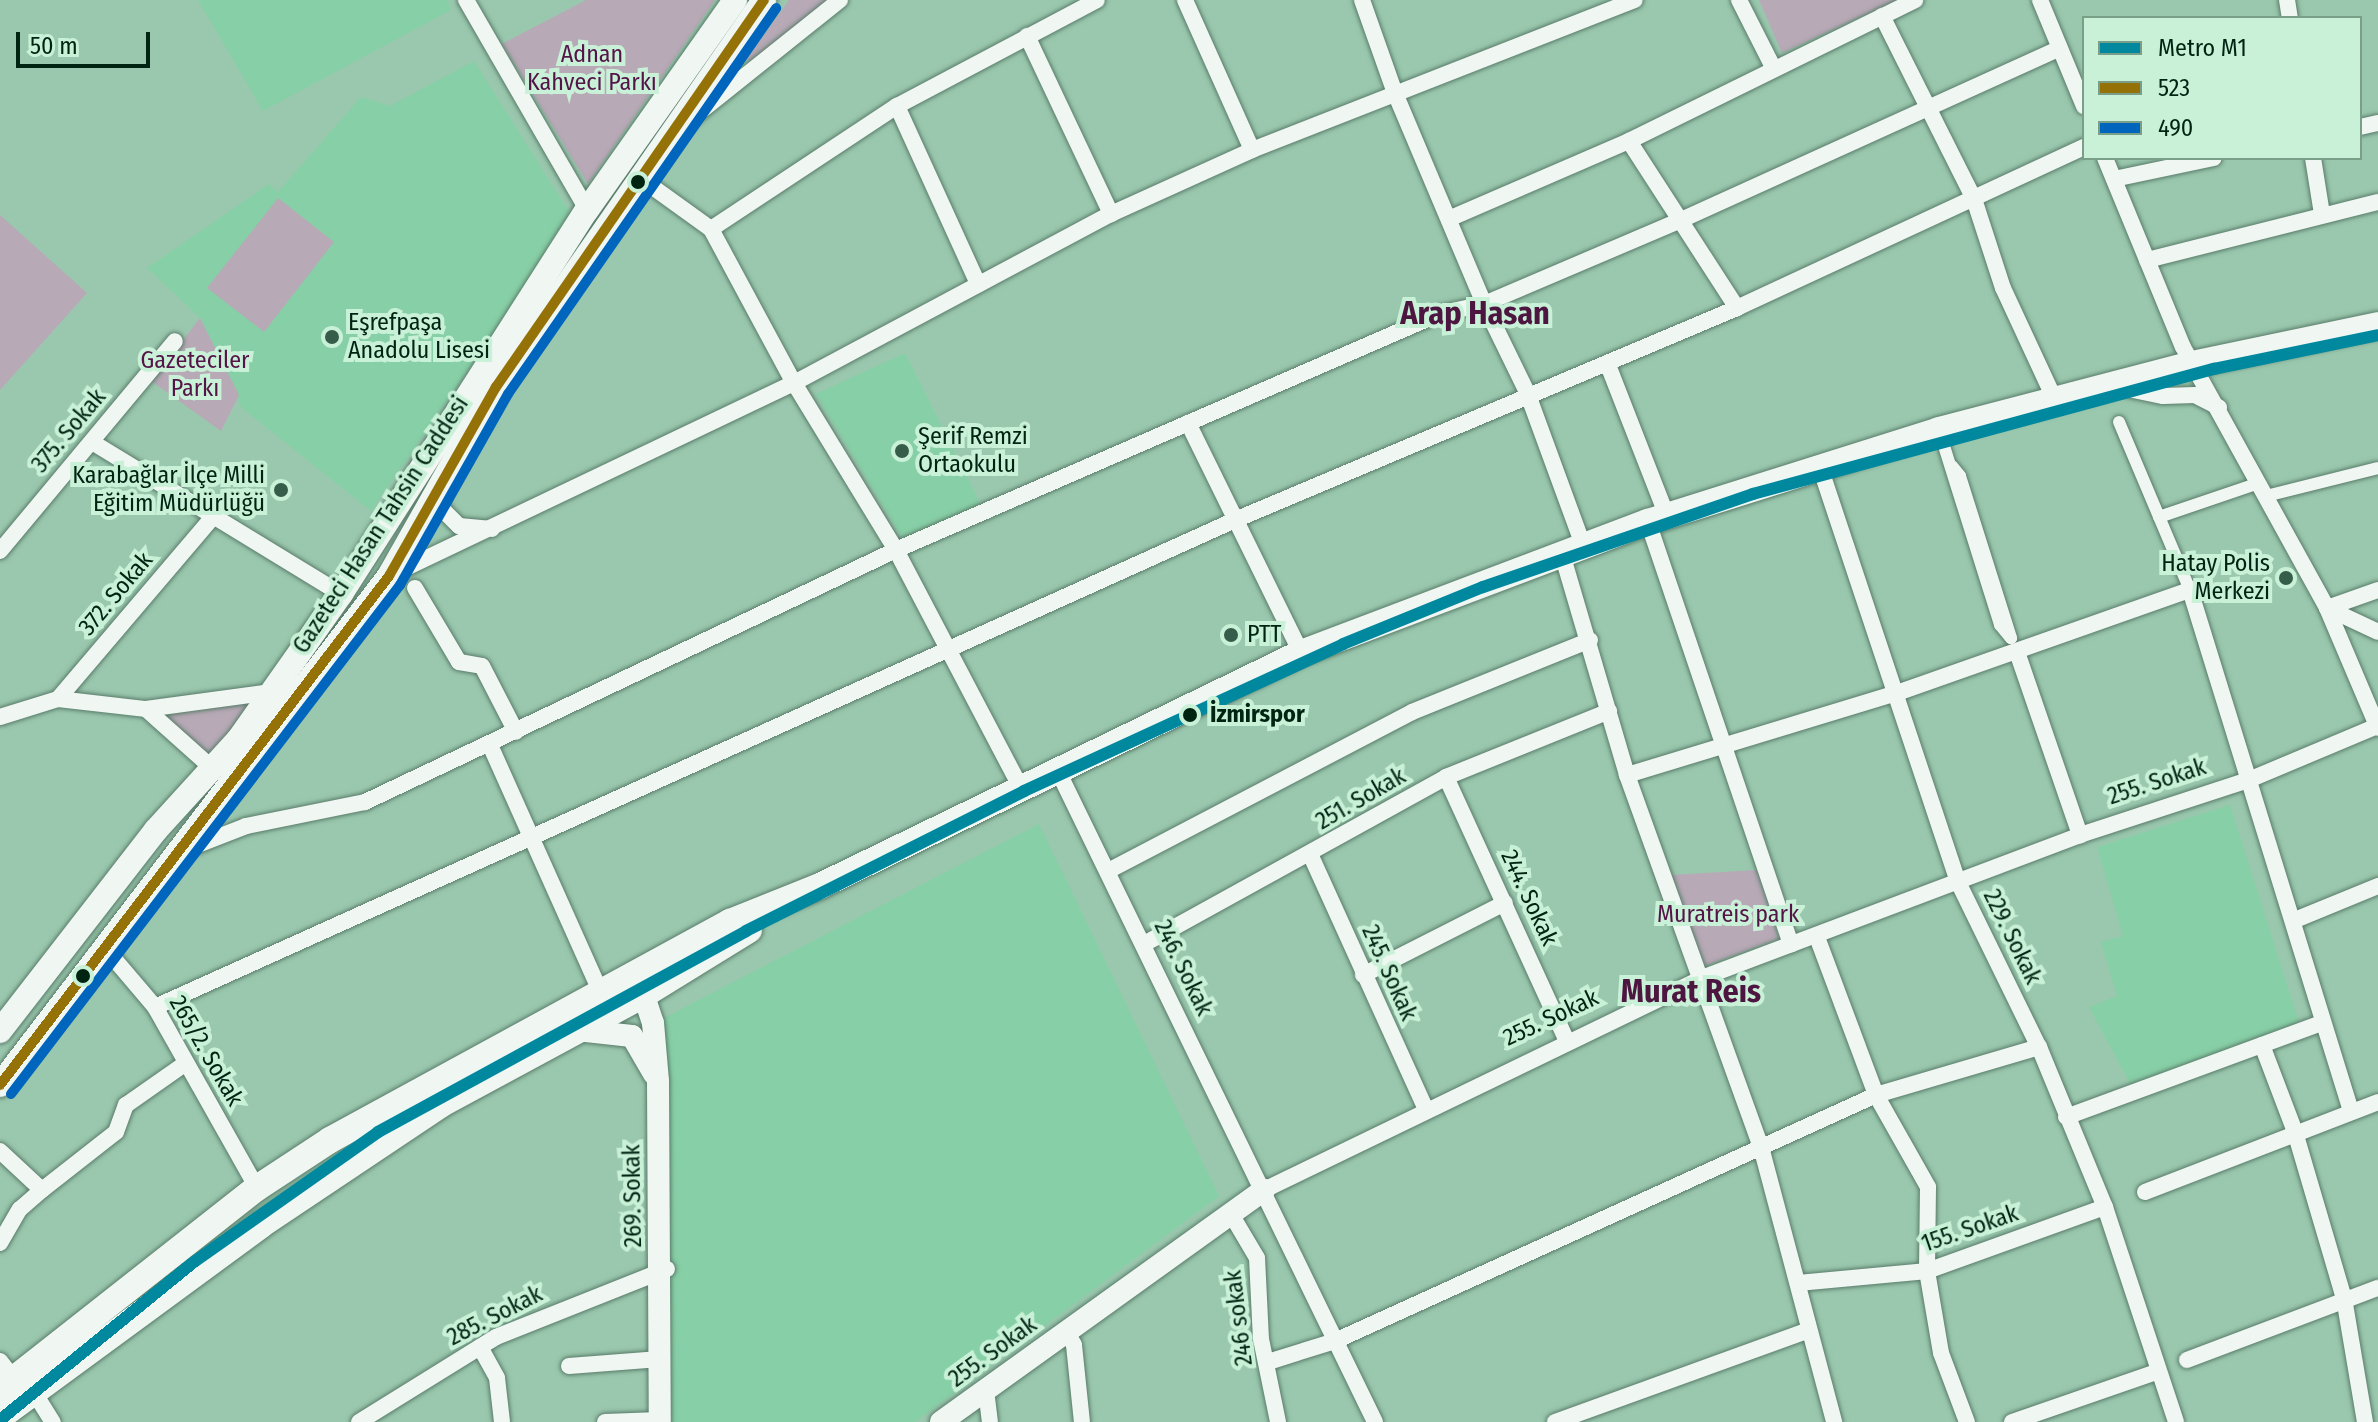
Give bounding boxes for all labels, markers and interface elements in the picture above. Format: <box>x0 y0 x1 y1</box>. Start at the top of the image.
scale bar <box>20 16 154 66</box>
legend <box>2082 16 2362 160</box>
text: 50 m <box>30 32 78 60</box>
text: Metro M1 <box>2158 34 2247 62</box>
park label: Adnan Kahveci Parkı <box>527 41 657 97</box>
text: 523 <box>2158 74 2190 102</box>
text: 490 <box>2158 114 2193 142</box>
unlabelled marker <box>630 174 646 190</box>
district label: Arap Hasan <box>1400 294 1550 332</box>
place label: Eşrefpaşa Anadolu Lisesi <box>348 309 490 365</box>
marker: Eşrefpaşa Anadolu Lisesi <box>323 328 341 346</box>
park label: Gazeteciler Parkı <box>141 347 249 403</box>
street label: 375. Sokak <box>26 383 112 479</box>
street label: Gazeteci Hasan Tahsin Caddesi <box>287 391 475 659</box>
place label: Şerif Remzi Ortaokulu <box>918 423 1028 479</box>
marker: Şerif Remzi Ortaokulu <box>893 442 911 460</box>
place label: Karabağlar İlçe Milli Eğitim Müdürlüğü <box>72 462 265 518</box>
marker: Karabağlar İlçe Milli Eğitim Müdürlüğü <box>272 481 290 499</box>
street label: 372. Sokak <box>73 547 159 641</box>
place label: Hatay Polis Merkezi <box>2161 550 2270 606</box>
marker: Hatay Polis Merkezi <box>2277 569 2295 587</box>
place label: PTT <box>1247 621 1281 649</box>
marker: PTT <box>1222 626 1240 644</box>
place label: İzmirspor <box>1210 701 1305 729</box>
marker: İzmirspor <box>1177 702 1203 728</box>
street label: 255. Sokak <box>2104 753 2210 811</box>
street label: 251. Sokak <box>1311 762 1411 836</box>
street label: 244. Sokak <box>1494 846 1564 950</box>
street label: 229. Sokak <box>1977 885 2047 989</box>
park label: Muratreis park <box>1657 901 1799 929</box>
street label: 246. Sokak <box>1148 916 1218 1020</box>
street label: 245. Sokak <box>1355 921 1423 1025</box>
unlabelled marker <box>75 968 91 984</box>
district label: Murat Reis <box>1621 972 1761 1010</box>
street label: 255. Sokak <box>1499 983 1603 1053</box>
street label: 265/2. Sokak <box>163 991 249 1111</box>
street label: 269. Sokak <box>618 1144 648 1248</box>
street label: 155. Sokak <box>1918 1199 2022 1259</box>
street label: 246 sokak <box>1219 1269 1259 1367</box>
street label: 285. Sokak <box>443 1280 547 1352</box>
street label: 255. Sokak <box>943 1311 1043 1393</box>

